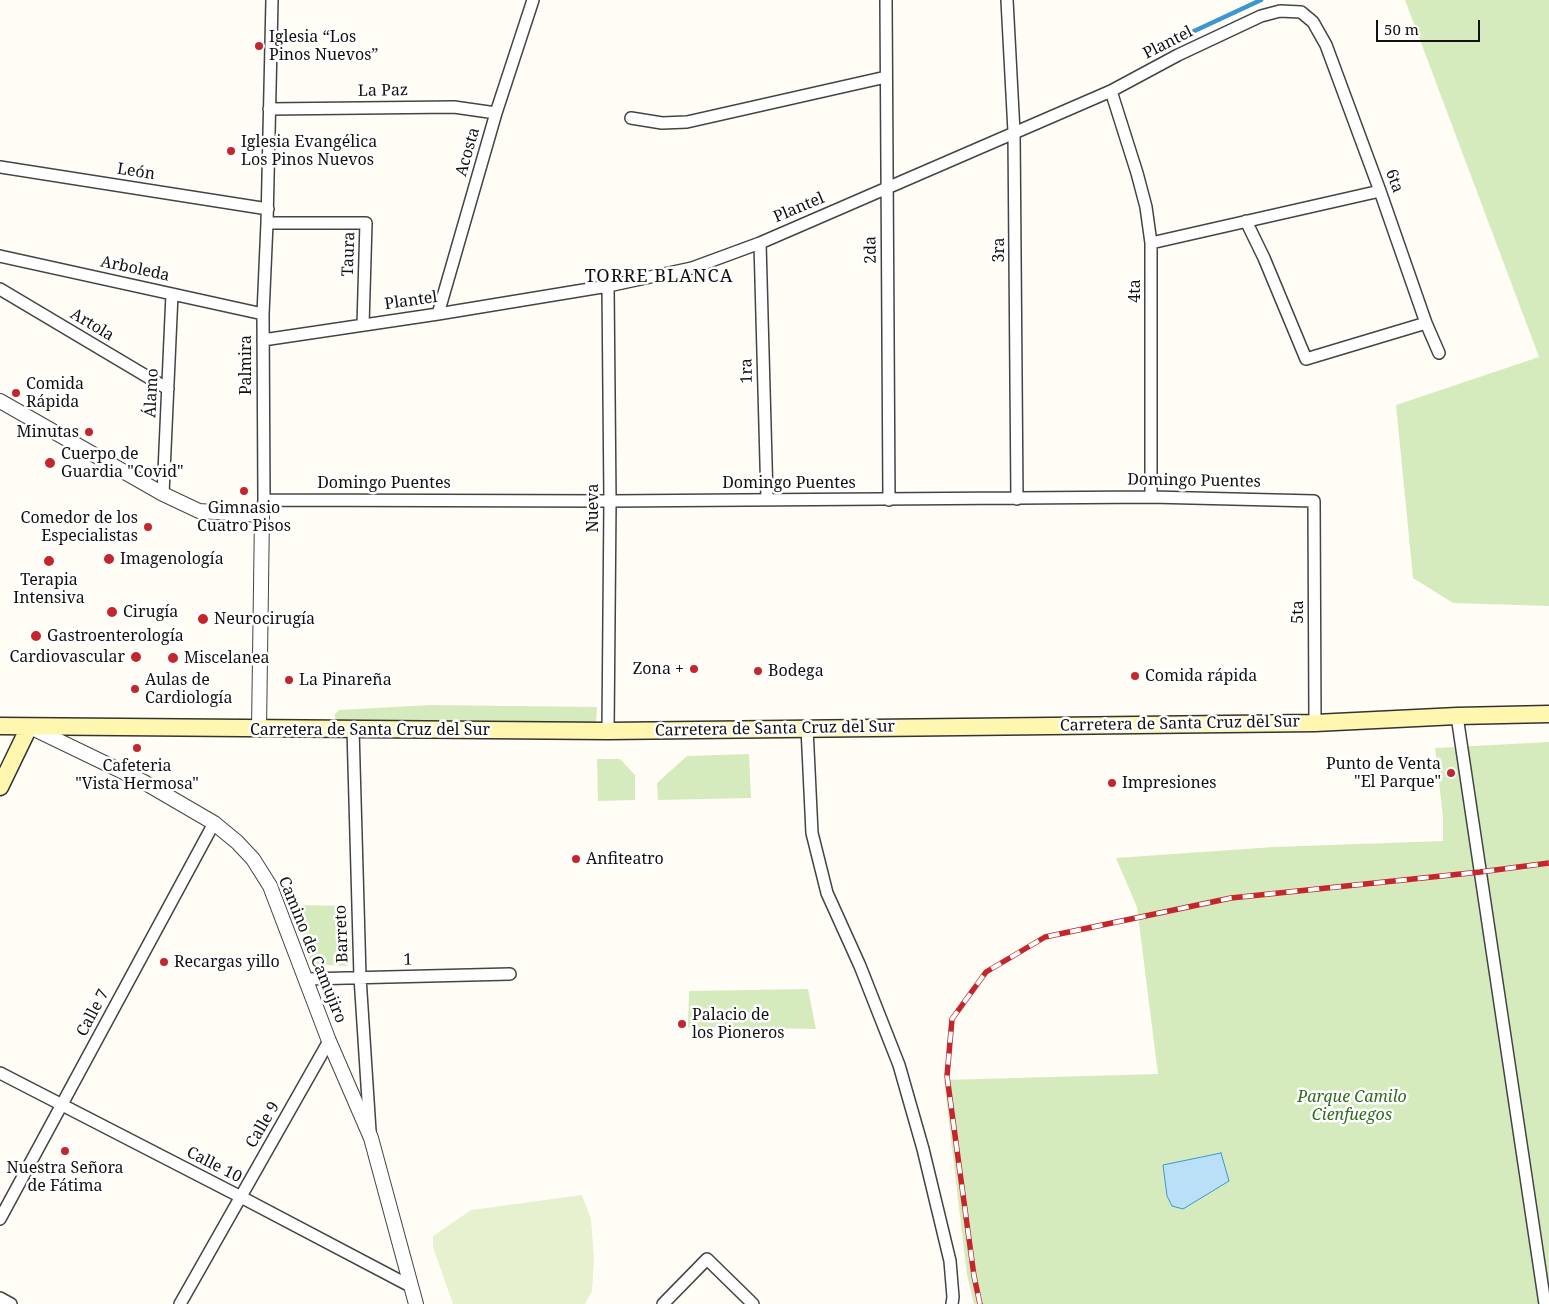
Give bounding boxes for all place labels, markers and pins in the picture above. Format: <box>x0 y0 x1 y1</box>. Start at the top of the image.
place label: Iglesia “Los Pinos Nuevos” <box>269 27 379 65</box>
marker: Iglesia “Los Pinos Nuevos” <box>253 40 265 52</box>
place label: Iglesia Evangélica Los Pinos Nuevos <box>241 132 377 170</box>
marker: Iglesia Evangélica Los Pinos Nuevos <box>225 145 237 157</box>
place label: Comida Rápida <box>26 374 84 412</box>
marker: Comida Rápida <box>10 387 22 399</box>
place label: Minutas <box>17 422 79 442</box>
marker: Minutas <box>83 426 95 438</box>
place label: Cuerpo de Guardia "Covid" <box>61 444 184 482</box>
marker: Cuerpo de Guardia "Covid" <box>43 456 57 470</box>
marker: Gimnasio Cuatro Pisos <box>238 485 250 497</box>
place label: Gimnasio Cuatro Pisos <box>197 498 291 536</box>
place label: Comedor de los Especialistas <box>21 508 138 546</box>
marker: Comedor de los Especialistas <box>142 521 154 533</box>
place label: Imagenología <box>120 549 224 569</box>
marker: Imagenología <box>102 552 116 566</box>
marker: Terapia Intensiva <box>42 554 56 568</box>
place label: Terapia Intensiva <box>13 570 85 608</box>
place label: Cirugía <box>123 602 178 622</box>
marker: Cirugía <box>105 605 119 619</box>
place label: Neurocirugía <box>214 609 315 629</box>
marker: Neurocirugía <box>196 612 210 626</box>
place label: Gastroenterología <box>47 626 184 646</box>
marker: Gastroenterología <box>29 629 43 643</box>
place label: Cardiovascular <box>9 647 125 667</box>
place label: Miscelanea <box>184 648 270 668</box>
marker: Cardiovascular <box>129 650 143 664</box>
marker: Miscelanea <box>166 651 180 665</box>
place label: Zona + <box>633 659 684 679</box>
place label: Bodega <box>768 661 824 681</box>
marker: Zona + <box>688 663 700 675</box>
marker: Bodega <box>752 665 764 677</box>
place label: Comida rápida <box>1145 666 1257 686</box>
place label: Aulas de Cardiología <box>145 670 232 708</box>
place label: La Pinareña <box>299 670 392 690</box>
marker: Comida rápida <box>1129 670 1141 682</box>
marker: La Pinareña <box>283 674 295 686</box>
marker: Aulas de Cardiología <box>129 683 141 695</box>
marker: Cafeteria "Vista Hermosa" <box>131 742 143 754</box>
place label: Punto de Venta "El Parque" <box>1326 754 1441 792</box>
place label: Cafeteria "Vista Hermosa" <box>75 756 199 794</box>
marker: Punto de Venta "El Parque" <box>1445 767 1457 779</box>
place label: Impresiones <box>1122 773 1217 793</box>
marker: Impresiones <box>1106 777 1118 789</box>
place label: Anfiteatro <box>586 849 664 869</box>
marker: Anfiteatro <box>570 853 582 865</box>
place label: Recargas yillo <box>174 952 280 972</box>
marker: Recargas yillo <box>158 956 170 968</box>
place label: Palacio de los Pioneros <box>692 1005 784 1043</box>
marker: Palacio de los Pioneros <box>676 1018 688 1030</box>
marker: Nuestra Señora de Fátima <box>59 1145 71 1157</box>
place label: Nuestra Señora de Fátima <box>6 1158 124 1196</box>

